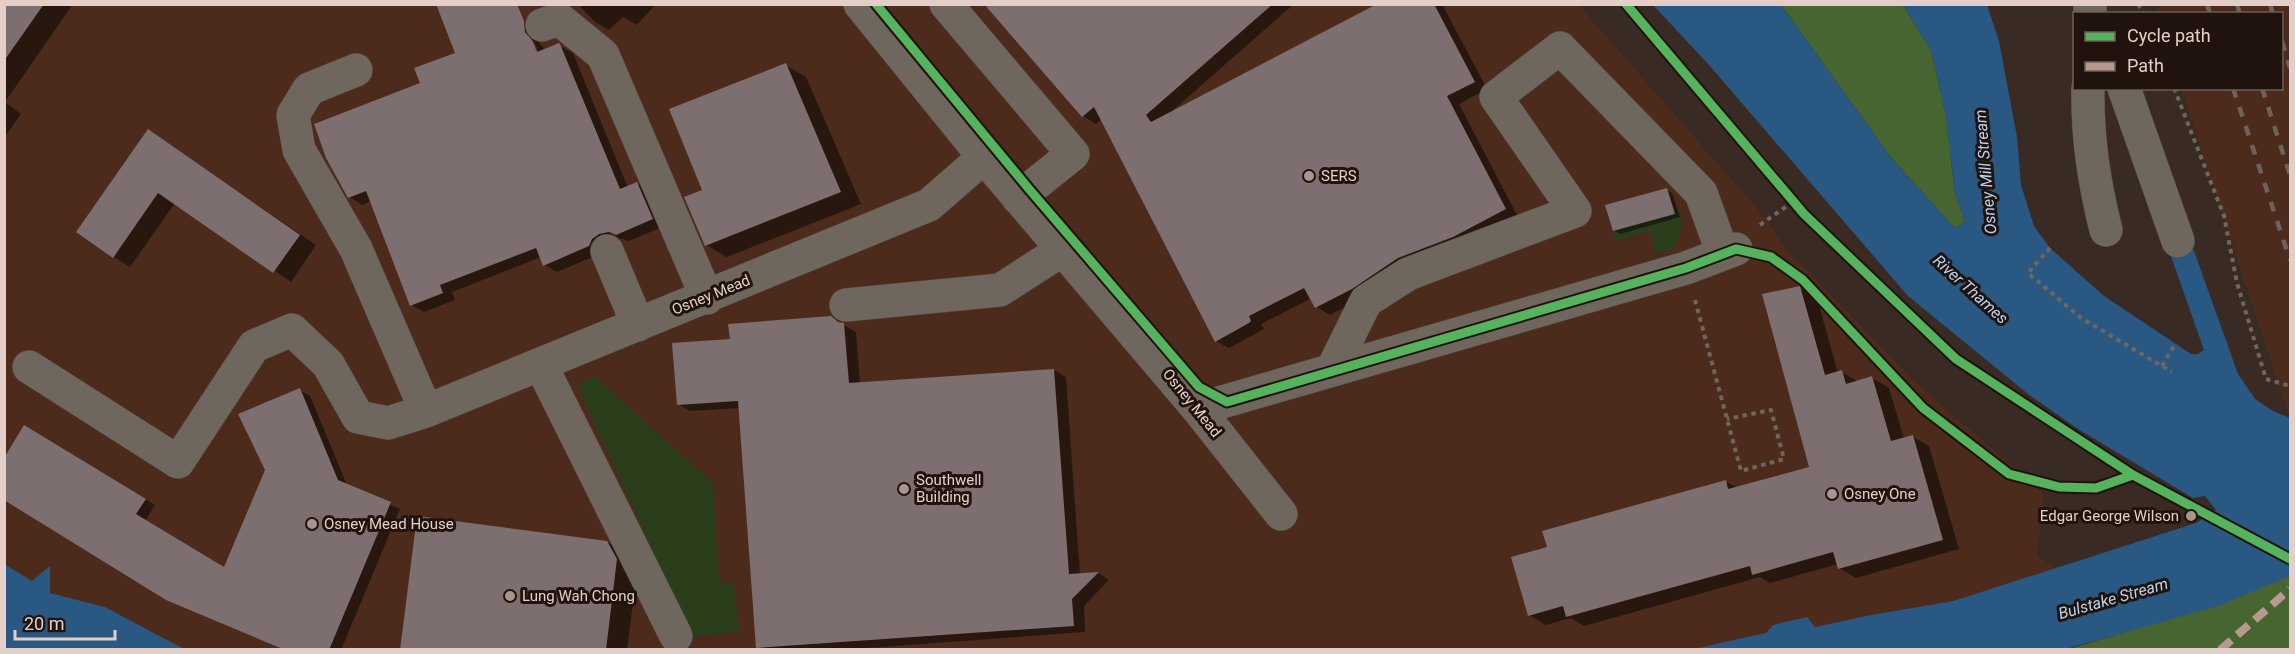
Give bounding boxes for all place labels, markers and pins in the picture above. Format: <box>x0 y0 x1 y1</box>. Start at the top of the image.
place label: SERS <box>1321 167 1357 185</box>
marker: SERS <box>1302 169 1316 183</box>
place label: Southwell Building <box>916 471 981 506</box>
marker: Southwell Building <box>897 482 911 496</box>
place label: Osney One <box>1844 485 1916 503</box>
marker: Osney One <box>1825 487 1839 501</box>
place label: Edgar George Wilson <box>2040 507 2179 525</box>
marker: Edgar George Wilson <box>2184 509 2198 523</box>
place label: Osney Mead House <box>324 515 454 533</box>
marker: Osney Mead House <box>305 517 319 531</box>
place label: Lung Wah Chong <box>522 587 635 605</box>
marker: Lung Wah Chong <box>503 589 517 603</box>

